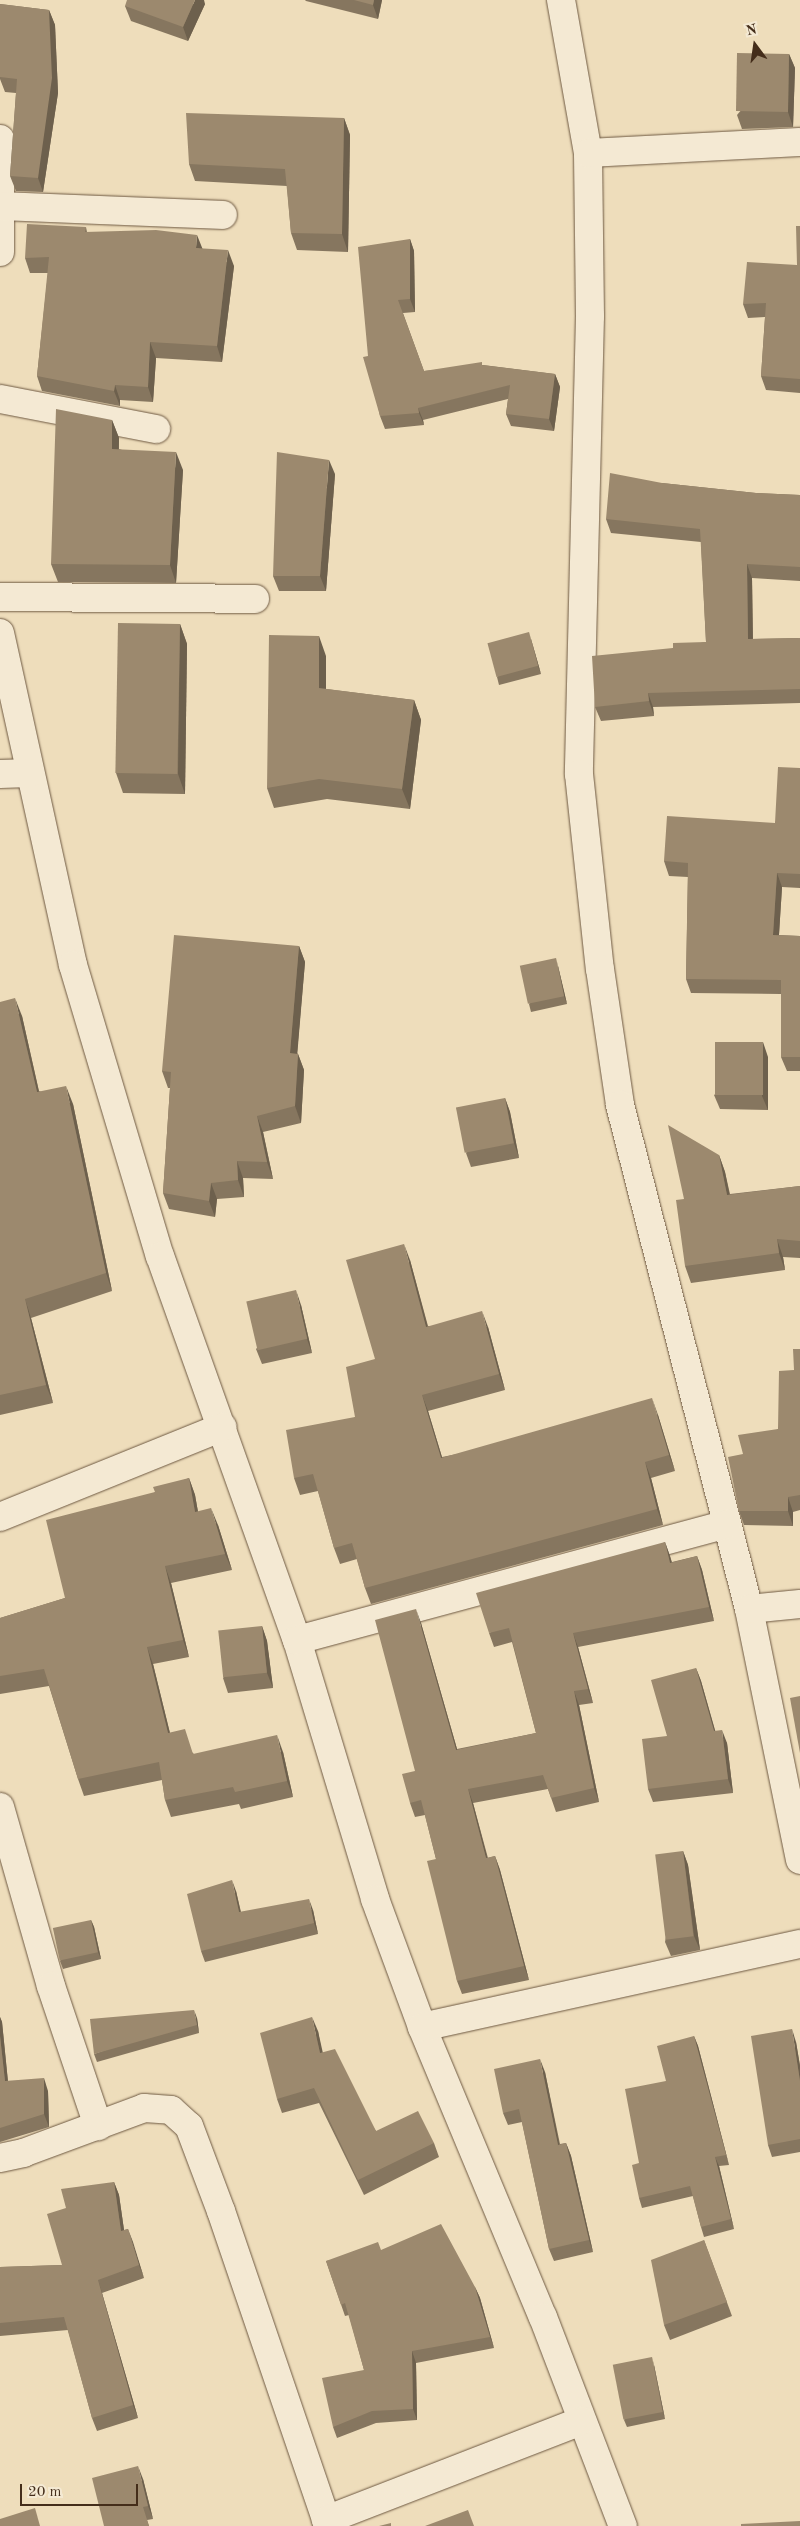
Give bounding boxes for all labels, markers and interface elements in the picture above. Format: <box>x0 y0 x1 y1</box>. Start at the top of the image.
north arrow <box>730 20 780 70</box>
text: N <box>744 22 758 39</box>
scale bar <box>22 2474 140 2506</box>
text: 20 m <box>28 2485 62 2500</box>

